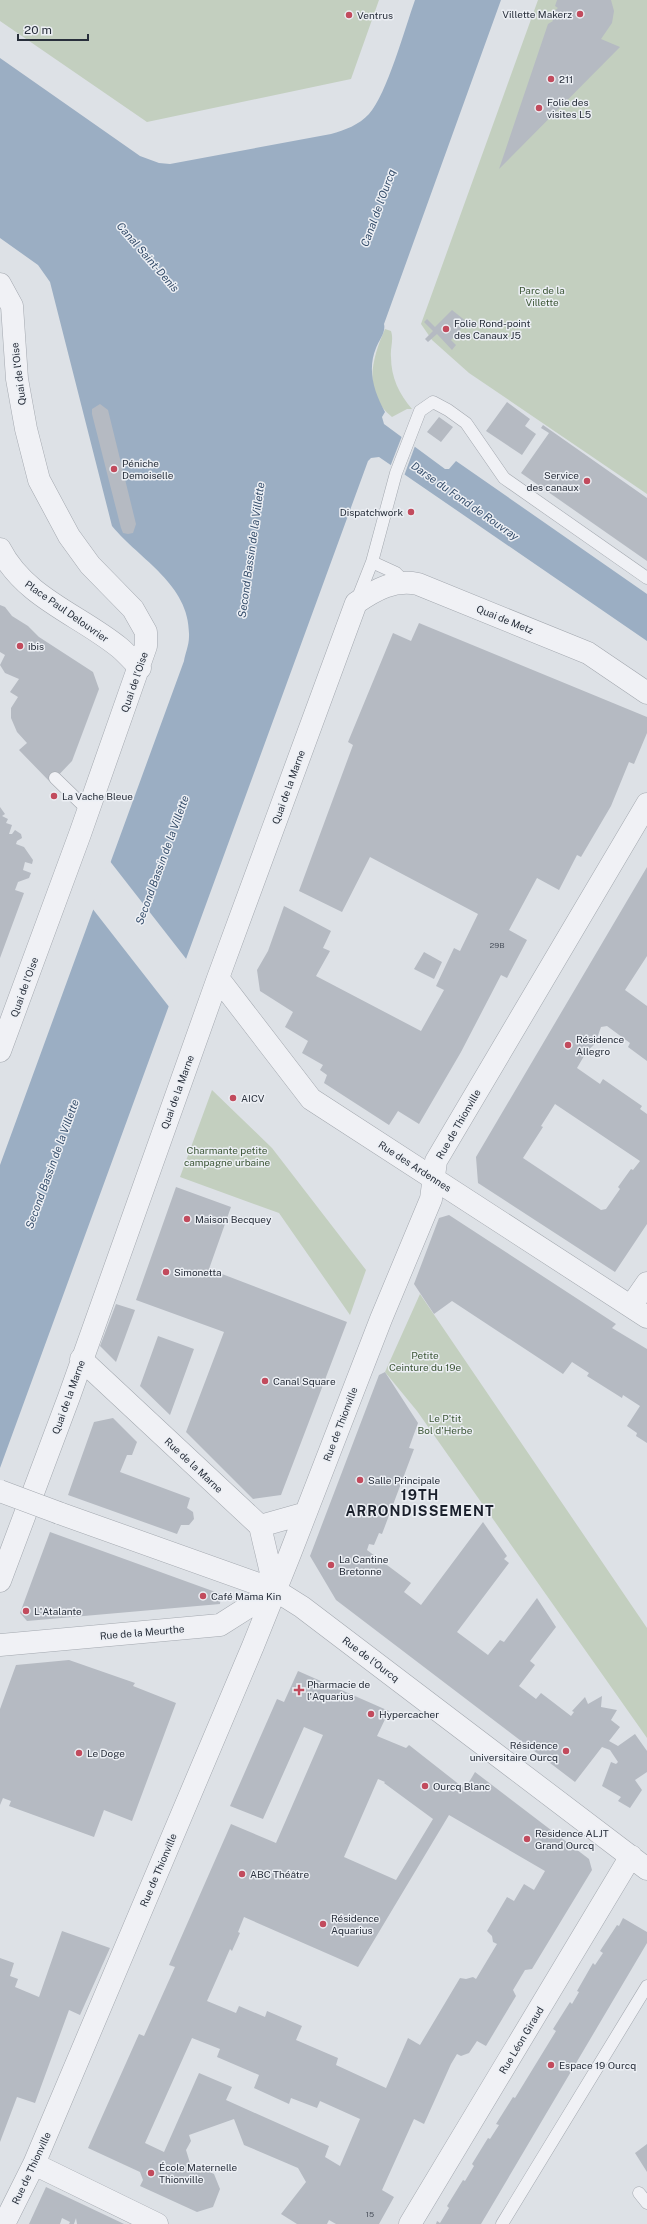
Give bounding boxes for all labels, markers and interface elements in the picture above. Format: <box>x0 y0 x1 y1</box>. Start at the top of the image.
place label: Villette Makerz <box>502 8 572 20</box>
place label: Ventrus <box>357 9 393 21</box>
marker: Villette Makerz <box>575 9 585 19</box>
marker: Ventrus <box>344 10 354 20</box>
scale bar <box>18 16 88 42</box>
text: 20 m <box>24 23 52 37</box>
place label: 211 <box>559 73 573 85</box>
marker: 211 <box>546 74 556 84</box>
place label: Folie des visites L5 <box>547 96 591 120</box>
marker: Folie des visites L5 <box>534 103 544 113</box>
water label: Canal de l'Ourcq <box>358 168 398 248</box>
water label: Canal Saint-Denis <box>115 220 182 295</box>
park label: Parc de la Villette <box>519 284 565 308</box>
place label: Folie Rond-point des Canaux J5 <box>454 317 530 341</box>
marker: Folie Rond-point des Canaux J5 <box>441 324 451 334</box>
street label: Quai de l'Oise <box>8 342 28 406</box>
place label: Péniche Demoiselle <box>122 457 174 481</box>
water label: Darse du Fond de Rouvray <box>409 459 521 543</box>
marker: Péniche Demoiselle <box>109 464 119 474</box>
place label: Service des canaux <box>526 469 579 493</box>
marker: Service des canaux <box>582 476 592 486</box>
water label: Second Bassin de la Villette <box>236 482 266 618</box>
place label: Dispatchwork <box>340 506 403 518</box>
marker: Dispatchwork <box>406 507 416 517</box>
street label: Place Paul Delouvrier <box>23 578 111 644</box>
street label: Quai de Metz <box>475 602 535 636</box>
place label: ibis <box>28 640 44 652</box>
marker: ibis <box>15 641 25 651</box>
street label: Quai de l'Oise <box>118 650 150 714</box>
street label: Quai de la Marne <box>269 748 307 826</box>
place label: La Vache Bleue <box>62 790 133 802</box>
marker: La Vache Bleue <box>49 791 59 801</box>
water label: Second Bassin de la Villette <box>133 794 191 926</box>
house number: 29B <box>489 940 505 950</box>
street label: Quai de l'Oise <box>8 955 41 1019</box>
place label: Résidence Allegro <box>576 1033 625 1057</box>
marker: Résidence Allegro <box>563 1040 573 1050</box>
street label: Quai de la Marne <box>158 1053 196 1131</box>
street label: Rue de Thionville <box>433 1087 483 1161</box>
place label: AICV <box>241 1092 265 1104</box>
marker: AICV <box>228 1093 238 1103</box>
water label: Second Bassin de la Villette <box>23 1098 81 1230</box>
street label: Rue des Ardennes <box>376 1138 454 1194</box>
park label: Charmante petite campagne urbaine <box>184 1144 270 1168</box>
place label: Maison Becquey <box>195 1213 272 1225</box>
marker: Maison Becquey <box>182 1214 192 1224</box>
place label: Simonetta <box>174 1266 222 1278</box>
marker: Simonetta <box>161 1267 171 1277</box>
park label: Petite Ceinture du 19e <box>389 1349 461 1373</box>
street label: Quai de la Marne <box>49 1358 87 1436</box>
place label: Canal Square <box>273 1375 336 1387</box>
marker: Canal Square <box>260 1376 270 1386</box>
street label: Rue de Thionville <box>320 1385 360 1463</box>
park label: Le P'tit Bol d'Herbe <box>418 1412 473 1436</box>
street label: Rue de la Marne <box>162 1435 226 1495</box>
place label: Salle Principale <box>368 1474 441 1486</box>
marker: Salle Principale <box>355 1475 365 1485</box>
district label: 19TH ARRONDISSEMENT <box>345 1487 495 1519</box>
place label: La Cantine Bretonne <box>339 1553 389 1577</box>
marker: La Cantine Bretonne <box>326 1560 336 1570</box>
place label: Café Mama Kin <box>211 1590 281 1602</box>
marker: Café Mama Kin <box>198 1591 208 1601</box>
place label: L'Atalante <box>34 1605 82 1617</box>
marker: L'Atalante <box>21 1606 31 1616</box>
street label: Rue de la Meurthe <box>99 1622 185 1642</box>
street label: Rue de l'Ourcq <box>340 1634 402 1684</box>
place label: Pharmacie de l'Aquarius <box>307 1678 370 1702</box>
marker: Pharmacie de l'Aquarius <box>294 1685 304 1695</box>
place label: Hypercacher <box>379 1708 439 1720</box>
marker: Hypercacher <box>366 1709 376 1719</box>
place label: Résidence universitaire Ourcq <box>470 1739 558 1763</box>
marker: Résidence universitaire Ourcq <box>561 1746 571 1756</box>
place label: Le Doge <box>87 1747 125 1759</box>
marker: Le Doge <box>74 1748 84 1758</box>
place label: Ourcq Blanc <box>433 1780 490 1792</box>
marker: Ourcq Blanc <box>420 1781 430 1791</box>
place label: Residence ALJT Grand Ourcq <box>535 1827 609 1851</box>
street label: Rue de Thionville <box>137 1831 179 1909</box>
marker: Residence ALJT Grand Ourcq <box>522 1834 532 1844</box>
place label: ABC Théâtre <box>250 1868 309 1880</box>
marker: ABC Théâtre <box>237 1869 247 1879</box>
place label: Résidence Aquarius <box>331 1912 380 1936</box>
marker: Résidence Aquarius <box>318 1919 328 1929</box>
street label: Rue Léon Giraud <box>496 2004 546 2076</box>
place label: Espace 19 Ourcq <box>559 2059 636 2071</box>
marker: Espace 19 Ourcq <box>546 2060 556 2070</box>
street label: Rue de Thionville <box>9 2129 53 2206</box>
place label: École Maternelle Thionville <box>159 2161 238 2185</box>
marker: École Maternelle Thionville <box>146 2168 156 2178</box>
house number: 15 <box>366 2209 374 2219</box>

